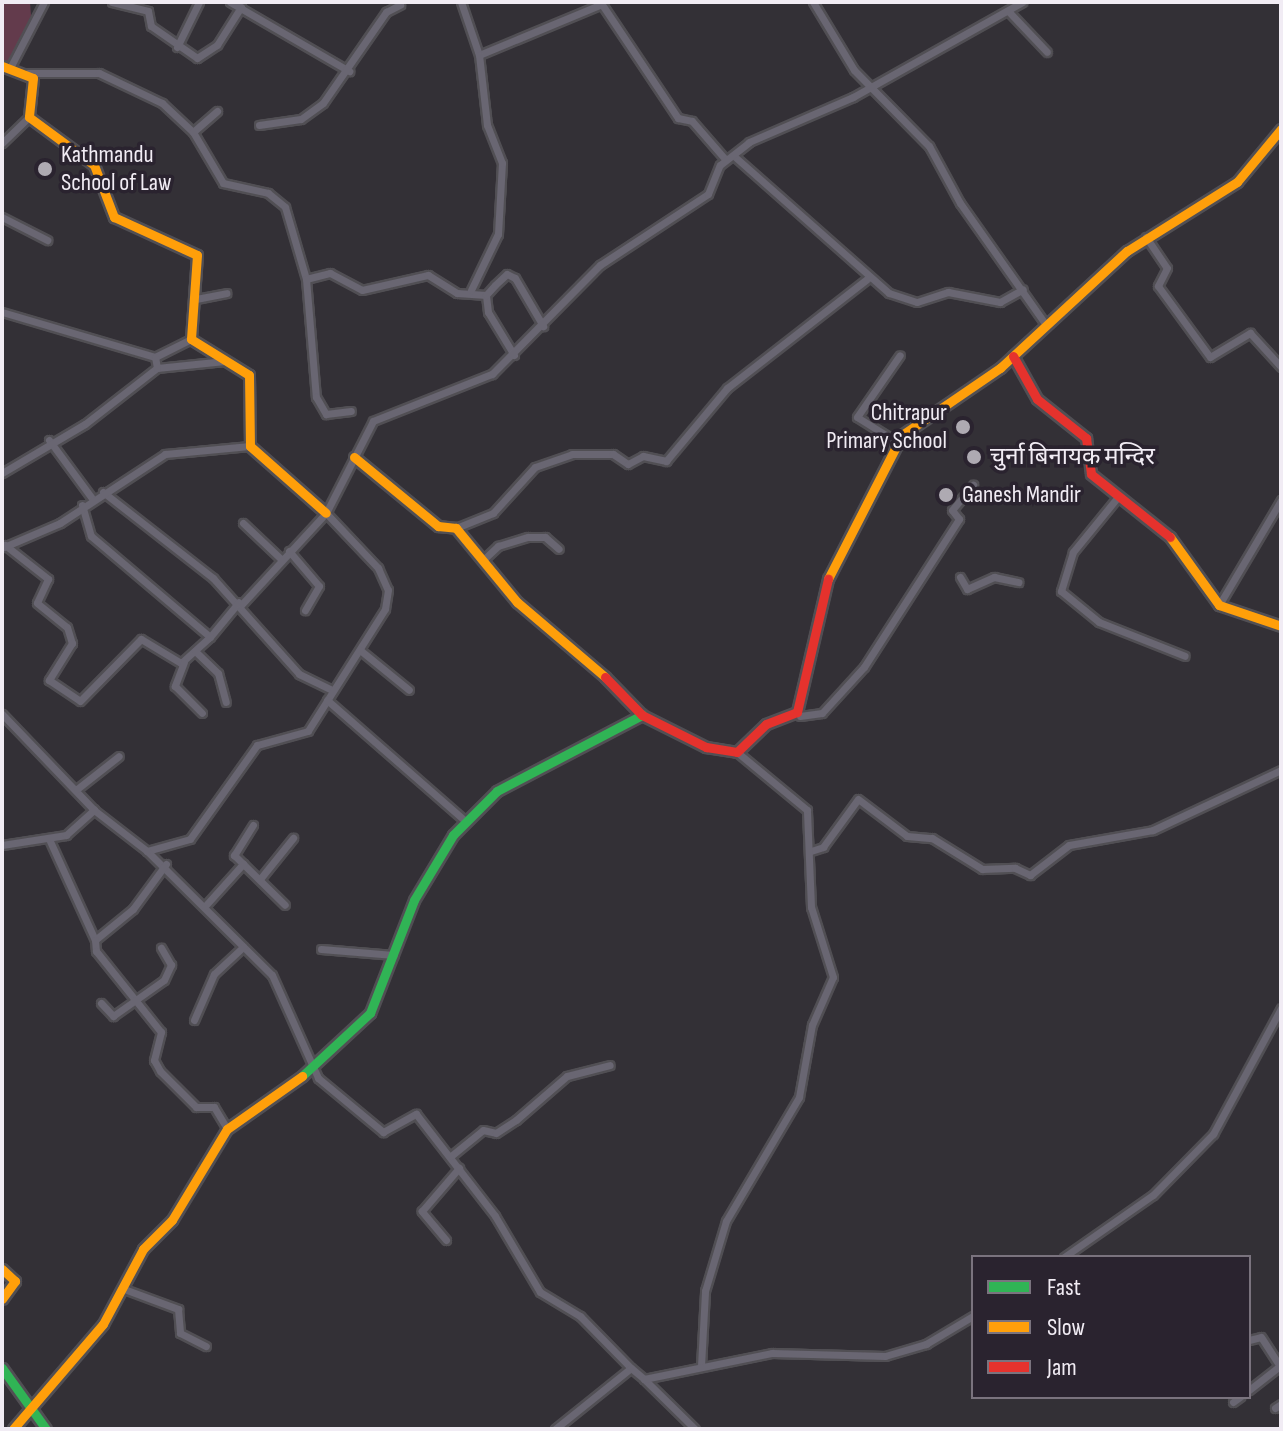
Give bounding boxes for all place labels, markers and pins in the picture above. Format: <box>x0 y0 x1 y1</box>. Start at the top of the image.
place label: Kathmandu School of Law <box>61 141 171 197</box>
marker: Kathmandu School of Law <box>36 160 54 178</box>
place label: Chitrapur Primary School <box>826 399 947 455</box>
marker: Chitrapur Primary School <box>954 418 972 436</box>
place label: चुर्ना बिनायक मन्दिर <box>990 443 1155 471</box>
marker: चुर्ना बिनायक मन्दिर <box>965 448 983 466</box>
place label: Ganesh Mandir <box>962 481 1081 509</box>
marker: Ganesh Mandir <box>937 486 955 504</box>

